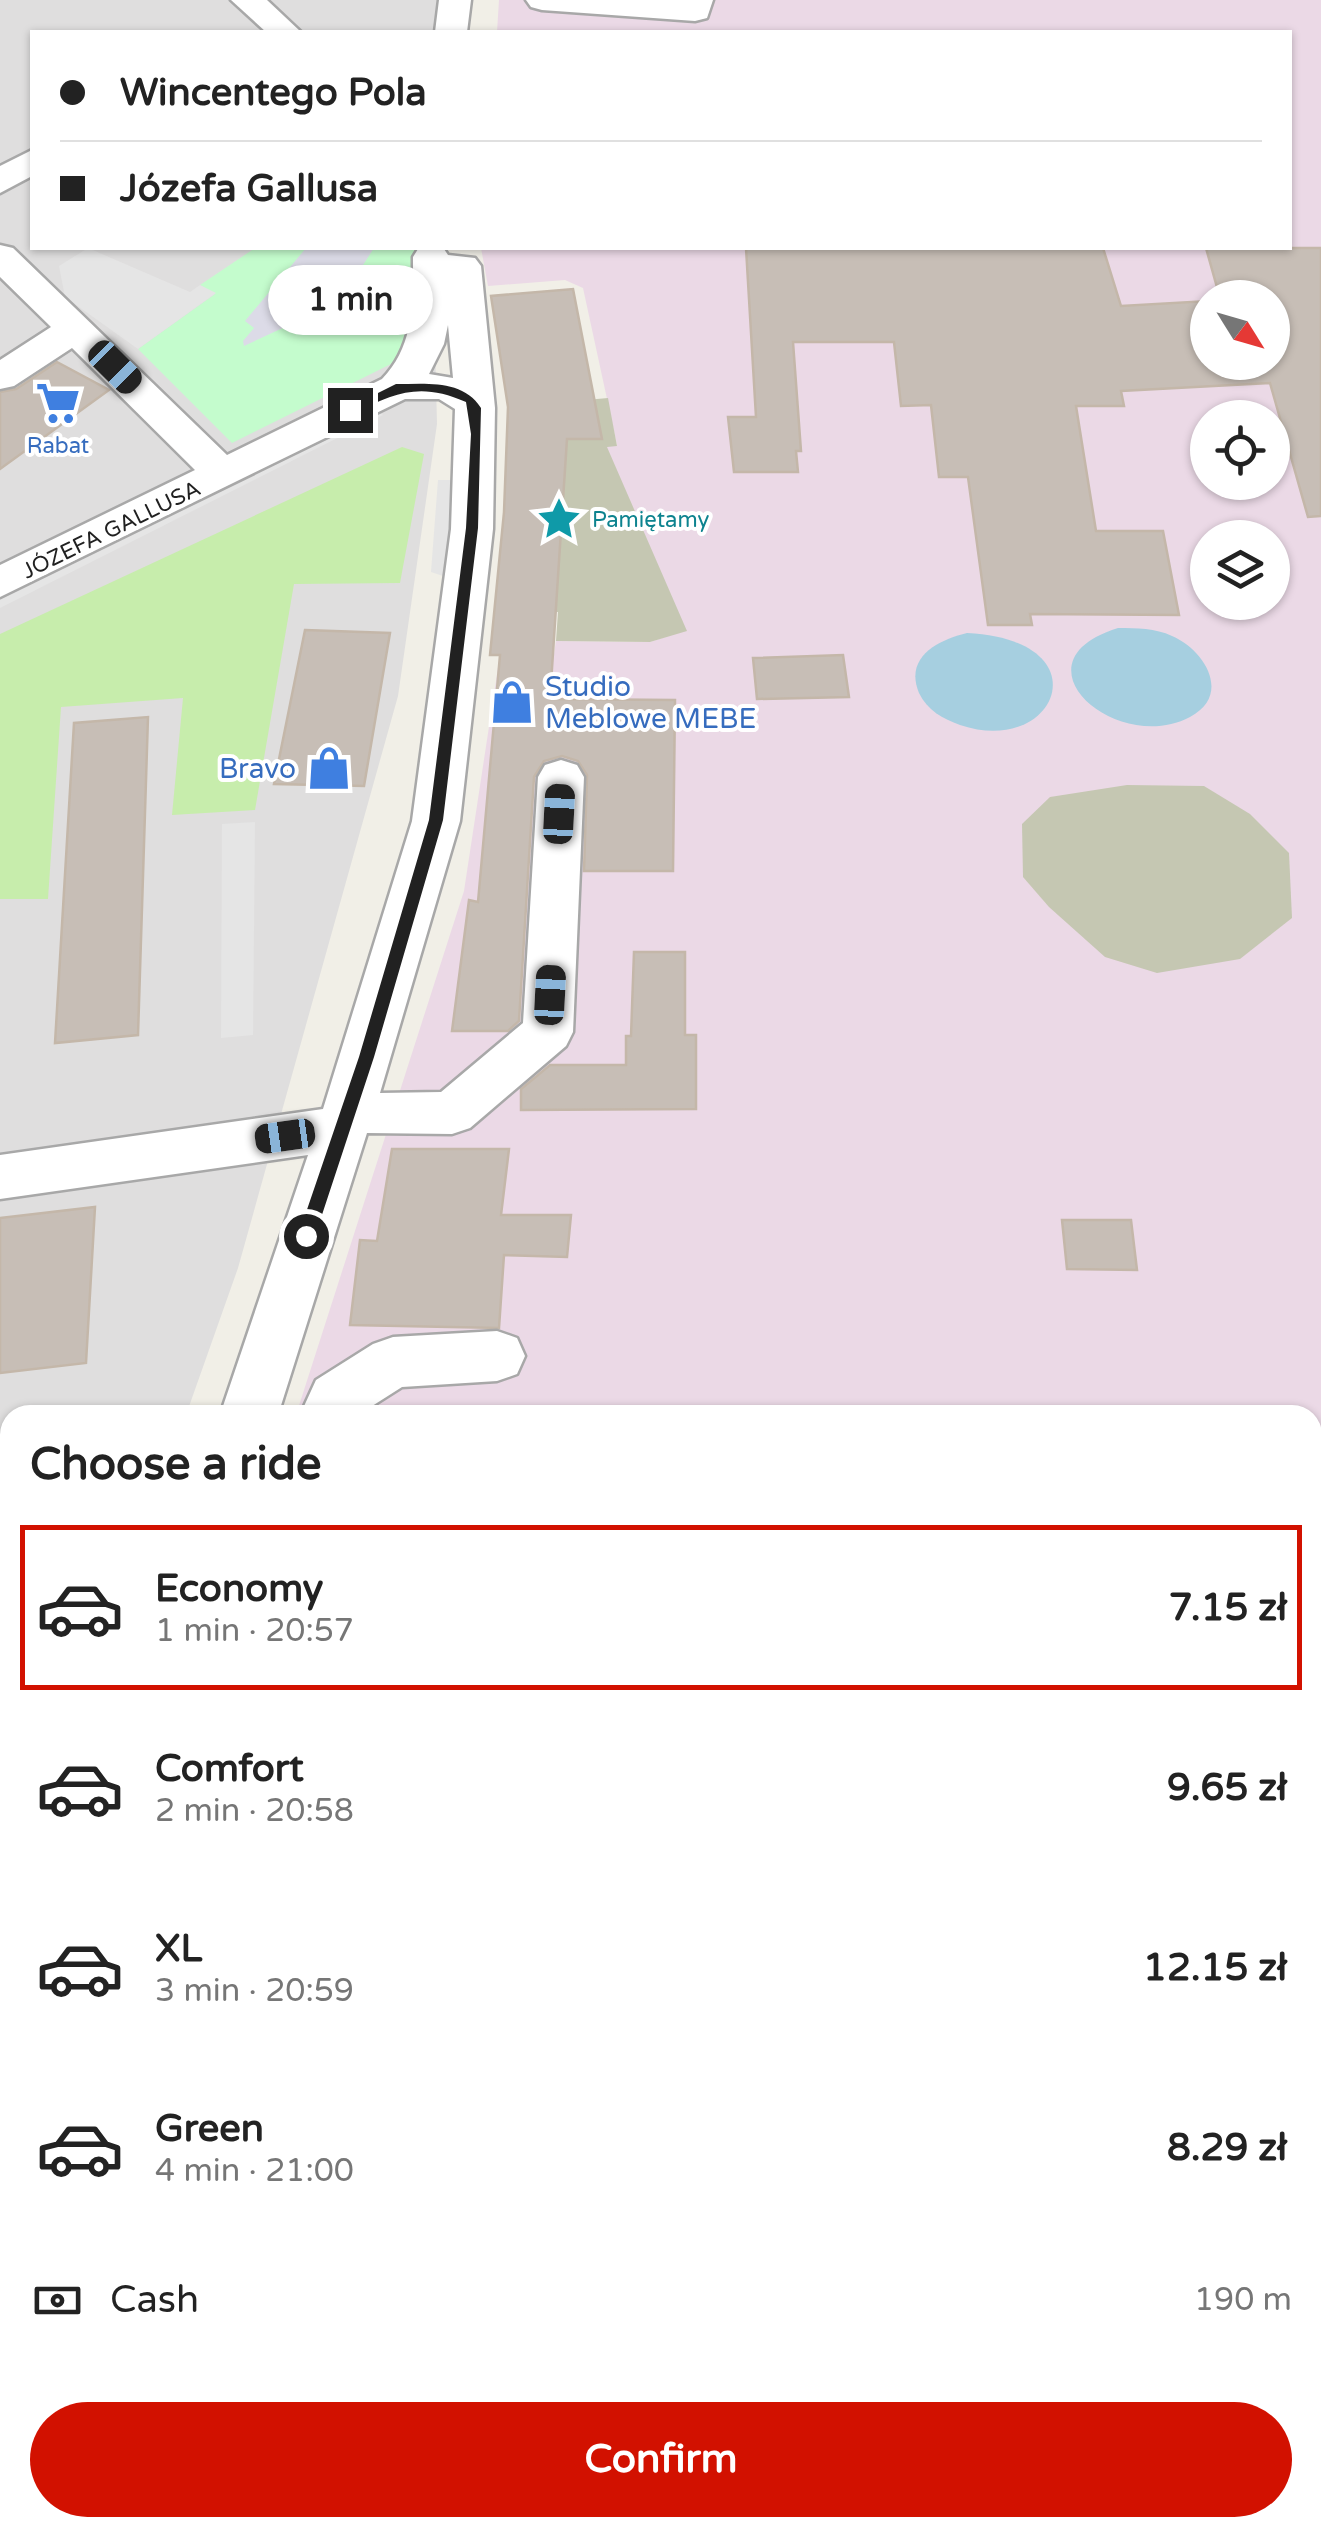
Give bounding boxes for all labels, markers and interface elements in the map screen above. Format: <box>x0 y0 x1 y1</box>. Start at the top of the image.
text: Wincentego Pola <box>120 70 427 116</box>
text: Józefa Gallusa <box>120 166 378 212</box>
callout: 1 min <box>268 265 432 335</box>
north arrow <box>1190 280 1290 380</box>
map controls <box>1190 280 1290 620</box>
text: 1 min <box>308 281 393 319</box>
car <box>83 335 147 399</box>
supermarket icon: Rabat <box>34 379 82 427</box>
route end <box>328 388 373 433</box>
button: locate <box>1190 400 1290 500</box>
place label: Rabat <box>27 433 89 459</box>
street label: JÓZEFA GALLUSA <box>18 475 205 584</box>
place icon: Pamiętamy <box>535 495 583 543</box>
place label: Pamiętamy <box>592 507 709 533</box>
button: layers <box>1190 520 1290 620</box>
place label: Studio Meblowe MEBE <box>545 670 756 736</box>
shop icon: Studio Meblowe MEBE <box>488 678 536 726</box>
shop icon: Bravo <box>305 744 353 792</box>
place label: Bravo <box>219 752 296 786</box>
car <box>542 783 576 845</box>
car <box>533 964 567 1026</box>
car <box>253 1117 317 1155</box>
route start <box>284 1214 329 1259</box>
text: Choose a ride <box>30 1438 321 1492</box>
icon: car <box>35 1563 125 1653</box>
text: Economy <box>155 1566 323 1612</box>
text: 7.15 zł <box>1169 1585 1287 1631</box>
text: 1 min · 20:57 <box>155 1612 354 1650</box>
icon: car <box>35 1743 125 1833</box>
text: Comfort <box>155 1746 304 1792</box>
text: 9.65 zł <box>1167 1765 1287 1811</box>
text: 2 min · 20:58 <box>155 1792 354 1830</box>
icon: car <box>35 1923 125 2013</box>
text: XL <box>155 1926 202 1972</box>
text: 12.15 zł <box>1143 1945 1287 1991</box>
text: 3 min · 20:59 <box>155 1972 354 2010</box>
icon: car <box>35 2103 125 2193</box>
text: Green <box>155 2106 264 2152</box>
text: 8.29 zł <box>1167 2125 1287 2171</box>
text: 4 min · 21:00 <box>155 2152 354 2190</box>
icon: cash <box>30 2273 85 2328</box>
text: Cash <box>110 2277 199 2323</box>
text: 190 m <box>1194 2281 1292 2319</box>
button: Confirm <box>30 2402 1292 2517</box>

